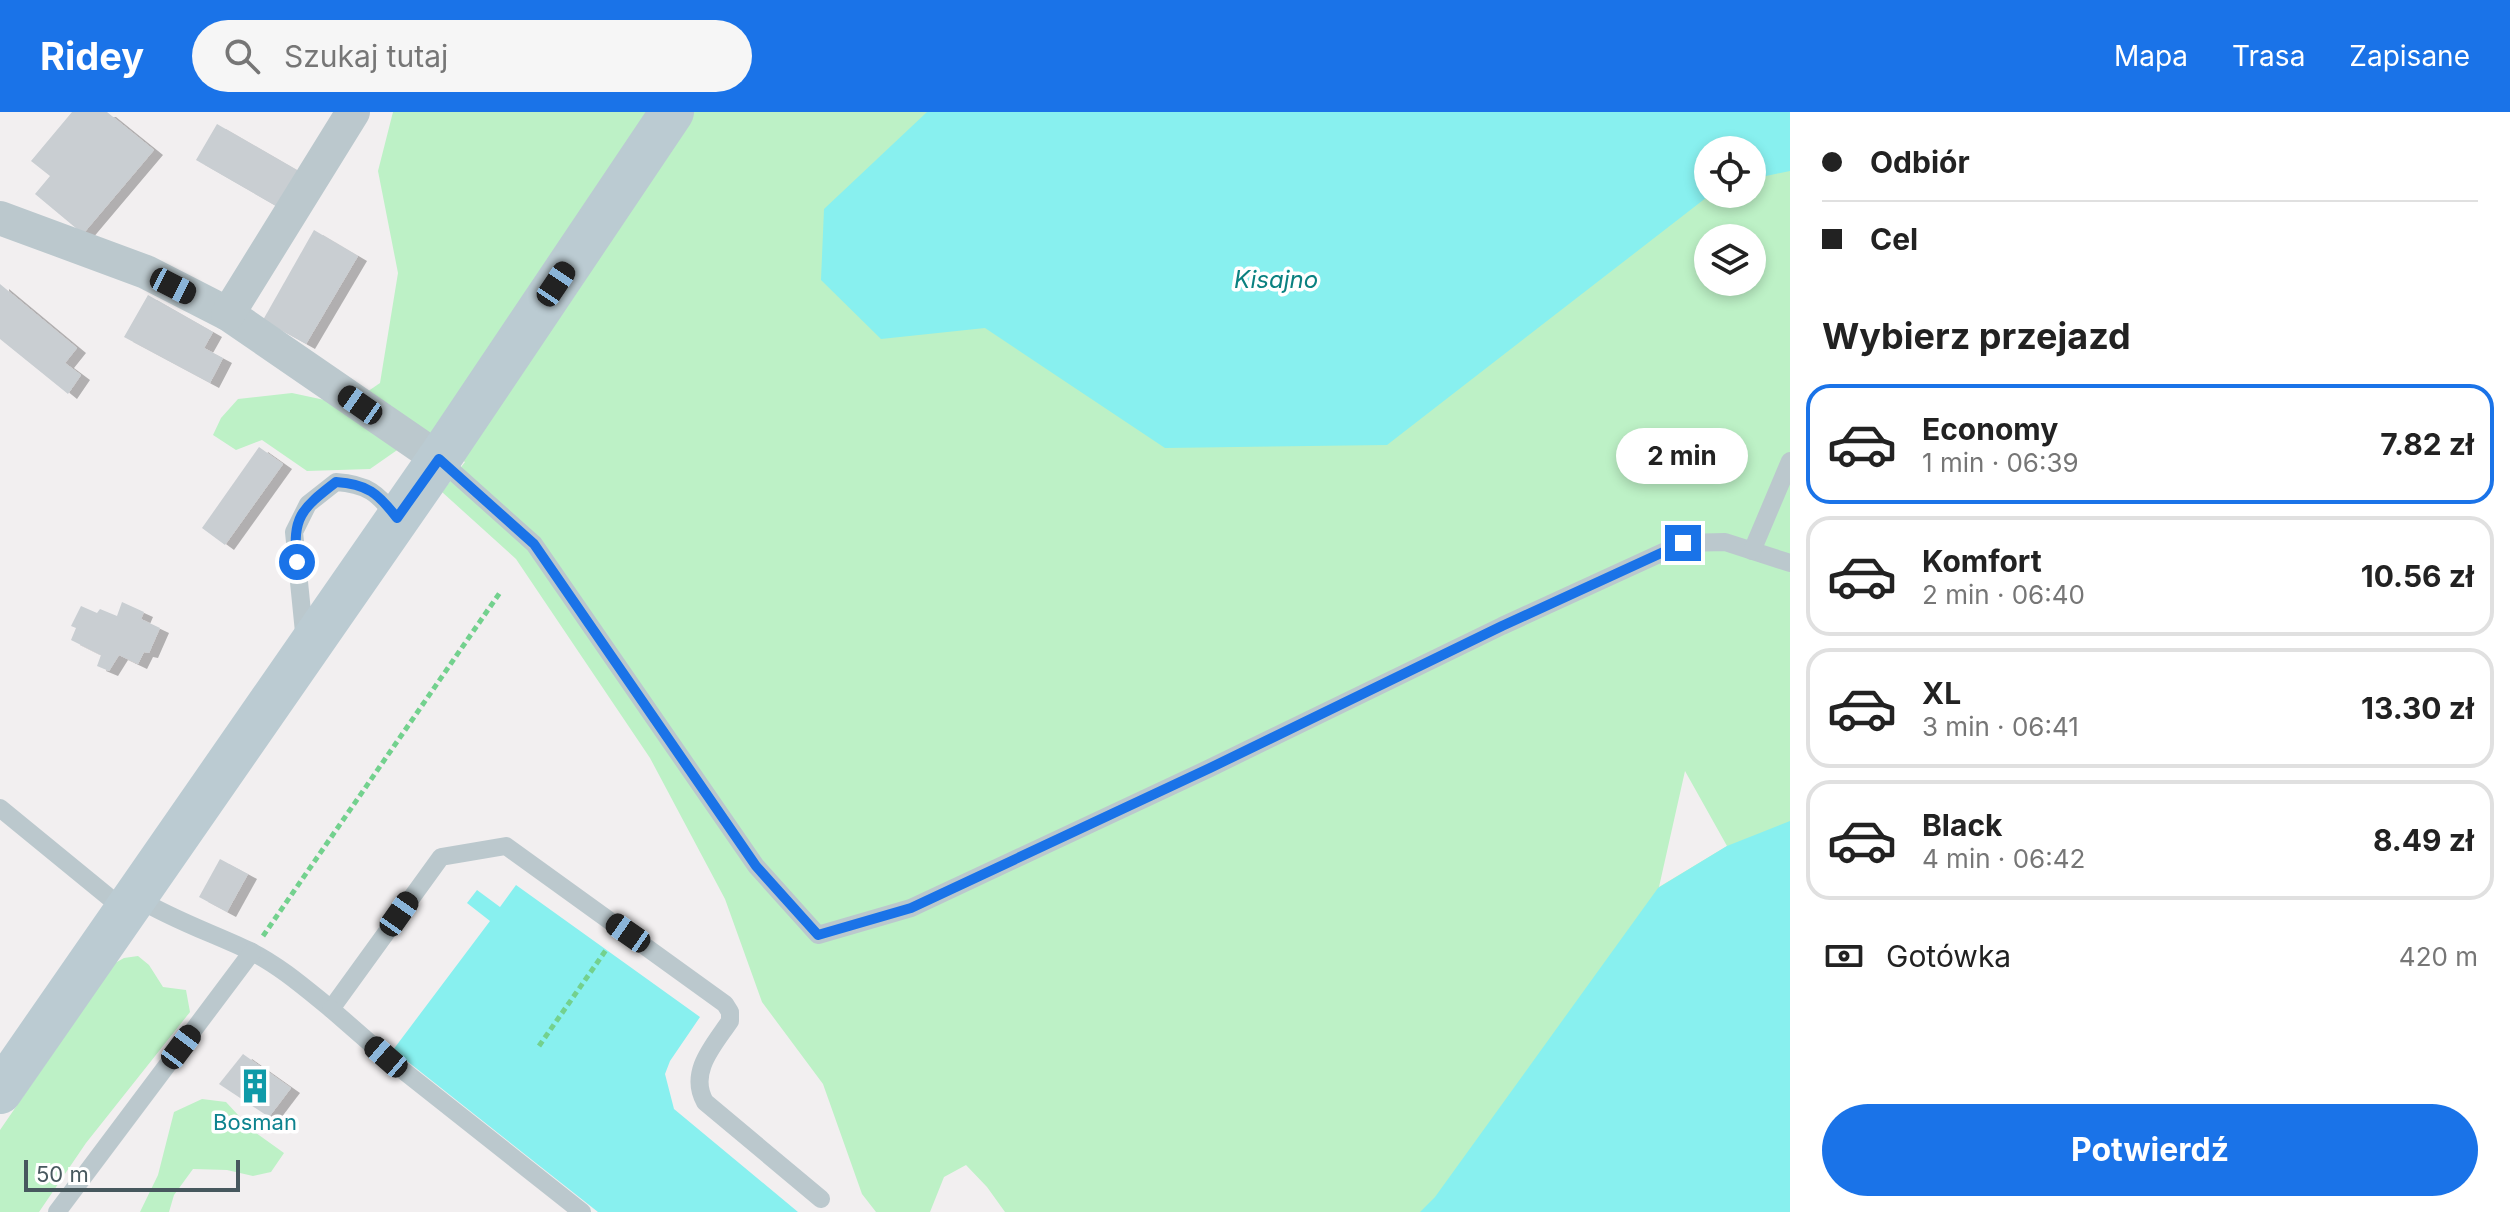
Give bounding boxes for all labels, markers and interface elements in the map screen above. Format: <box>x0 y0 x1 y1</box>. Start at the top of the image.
search box <box>192 20 752 92</box>
text: Ridey <box>40 33 144 79</box>
icon: search <box>220 34 264 78</box>
text: Szukaj tutaj <box>284 38 448 74</box>
text: Mapa <box>2114 39 2188 73</box>
text: Trasa <box>2232 39 2305 73</box>
text: Zapisane <box>2349 39 2470 73</box>
map controls <box>1694 136 1766 296</box>
button: locate <box>1694 136 1766 208</box>
text: Odbiór <box>1870 144 1970 180</box>
text: Cel <box>1870 221 1918 257</box>
button: layers <box>1694 224 1766 296</box>
car <box>533 257 579 311</box>
car <box>146 264 200 308</box>
water label: Kisajno <box>1234 265 1318 294</box>
text: Wybierz przejazd <box>1822 314 2131 358</box>
car <box>333 381 387 429</box>
icon: car <box>1826 408 1898 480</box>
text: Economy <box>1922 411 2058 447</box>
text: 7.82 zł <box>2380 426 2474 462</box>
callout: 2 min <box>1617 427 1749 483</box>
text: 2 min <box>1647 440 1717 471</box>
text: 1 min · 06:39 <box>1922 447 2079 478</box>
route end <box>1665 525 1701 561</box>
icon: car <box>1826 540 1898 612</box>
text: Komfort <box>1922 543 2042 579</box>
route start <box>279 544 315 580</box>
text: 10.56 zł <box>2361 558 2474 594</box>
text: 2 min · 06:40 <box>1922 579 2085 610</box>
icon: car <box>1826 672 1898 744</box>
text: XL <box>1922 675 1961 711</box>
text: 13.30 zł <box>2361 690 2474 726</box>
text: 3 min · 06:41 <box>1922 711 2079 742</box>
icon: car <box>1826 804 1898 876</box>
text: Black <box>1922 807 2002 843</box>
text: 8.49 zł <box>2373 822 2474 858</box>
text: 4 min · 06:42 <box>1922 843 2085 874</box>
car <box>375 887 423 941</box>
car <box>601 909 655 957</box>
icon: cash <box>1822 934 1866 978</box>
text: Gotówka <box>1886 938 2011 974</box>
text: 420 m <box>2399 941 2478 972</box>
car <box>157 1021 205 1073</box>
car <box>360 1032 412 1082</box>
building icon: Bosman <box>236 1067 274 1105</box>
button: Potwierdź <box>1822 1104 2478 1196</box>
place label: Bosman <box>213 1109 297 1135</box>
scale bar <box>24 1156 240 1192</box>
text: 50 m <box>36 1161 89 1187</box>

